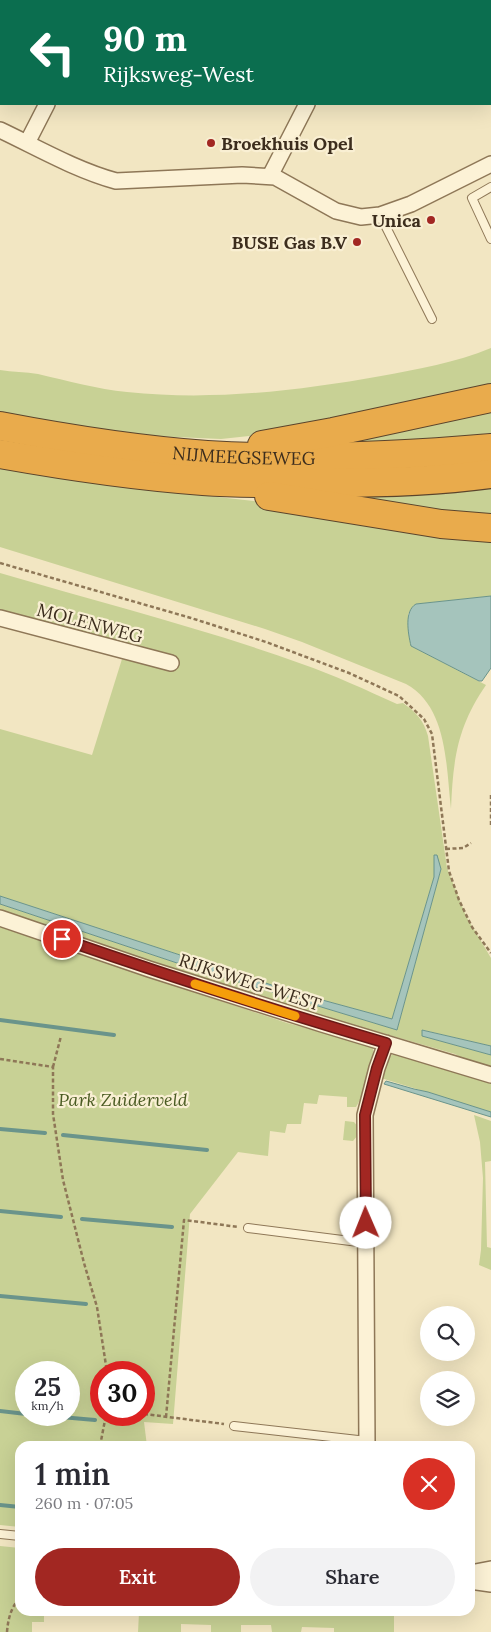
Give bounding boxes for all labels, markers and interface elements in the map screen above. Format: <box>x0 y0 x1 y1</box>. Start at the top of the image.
text: 90 m <box>103 16 187 61</box>
icon: left <box>20 20 85 85</box>
text: Rijksweg-West <box>103 60 254 88</box>
place label: Broekhuis Opel <box>221 132 354 155</box>
marker: Broekhuis Opel <box>205 137 217 149</box>
place label: Unica <box>372 209 422 232</box>
marker: Unica <box>425 214 437 226</box>
place label: BUSE Gas B.V <box>232 231 347 254</box>
marker: BUSE Gas B.V <box>351 236 363 248</box>
street label: NIJMEEGSEWEG <box>171 441 316 469</box>
street label: MOLENWEG <box>35 598 146 648</box>
pin <box>41 918 83 960</box>
icon: arrive <box>48 925 76 953</box>
street label: RIJKSWEG-WEST <box>176 948 325 1016</box>
park label: Park Zuiderveld <box>58 1088 188 1111</box>
position arrow <box>339 1196 391 1248</box>
map controls <box>420 1306 475 1426</box>
button: search <box>420 1306 475 1361</box>
speed limit sign: 30 <box>90 1361 155 1426</box>
text: 25 <box>34 1371 61 1403</box>
button: layers <box>420 1371 475 1426</box>
text: km/h <box>31 1398 64 1413</box>
text: 1 min <box>35 1455 110 1493</box>
button: close <box>403 1458 455 1510</box>
text: 260 m · 07:05 <box>35 1493 133 1513</box>
button: Exit <box>35 1548 240 1606</box>
button: Share <box>250 1548 455 1606</box>

